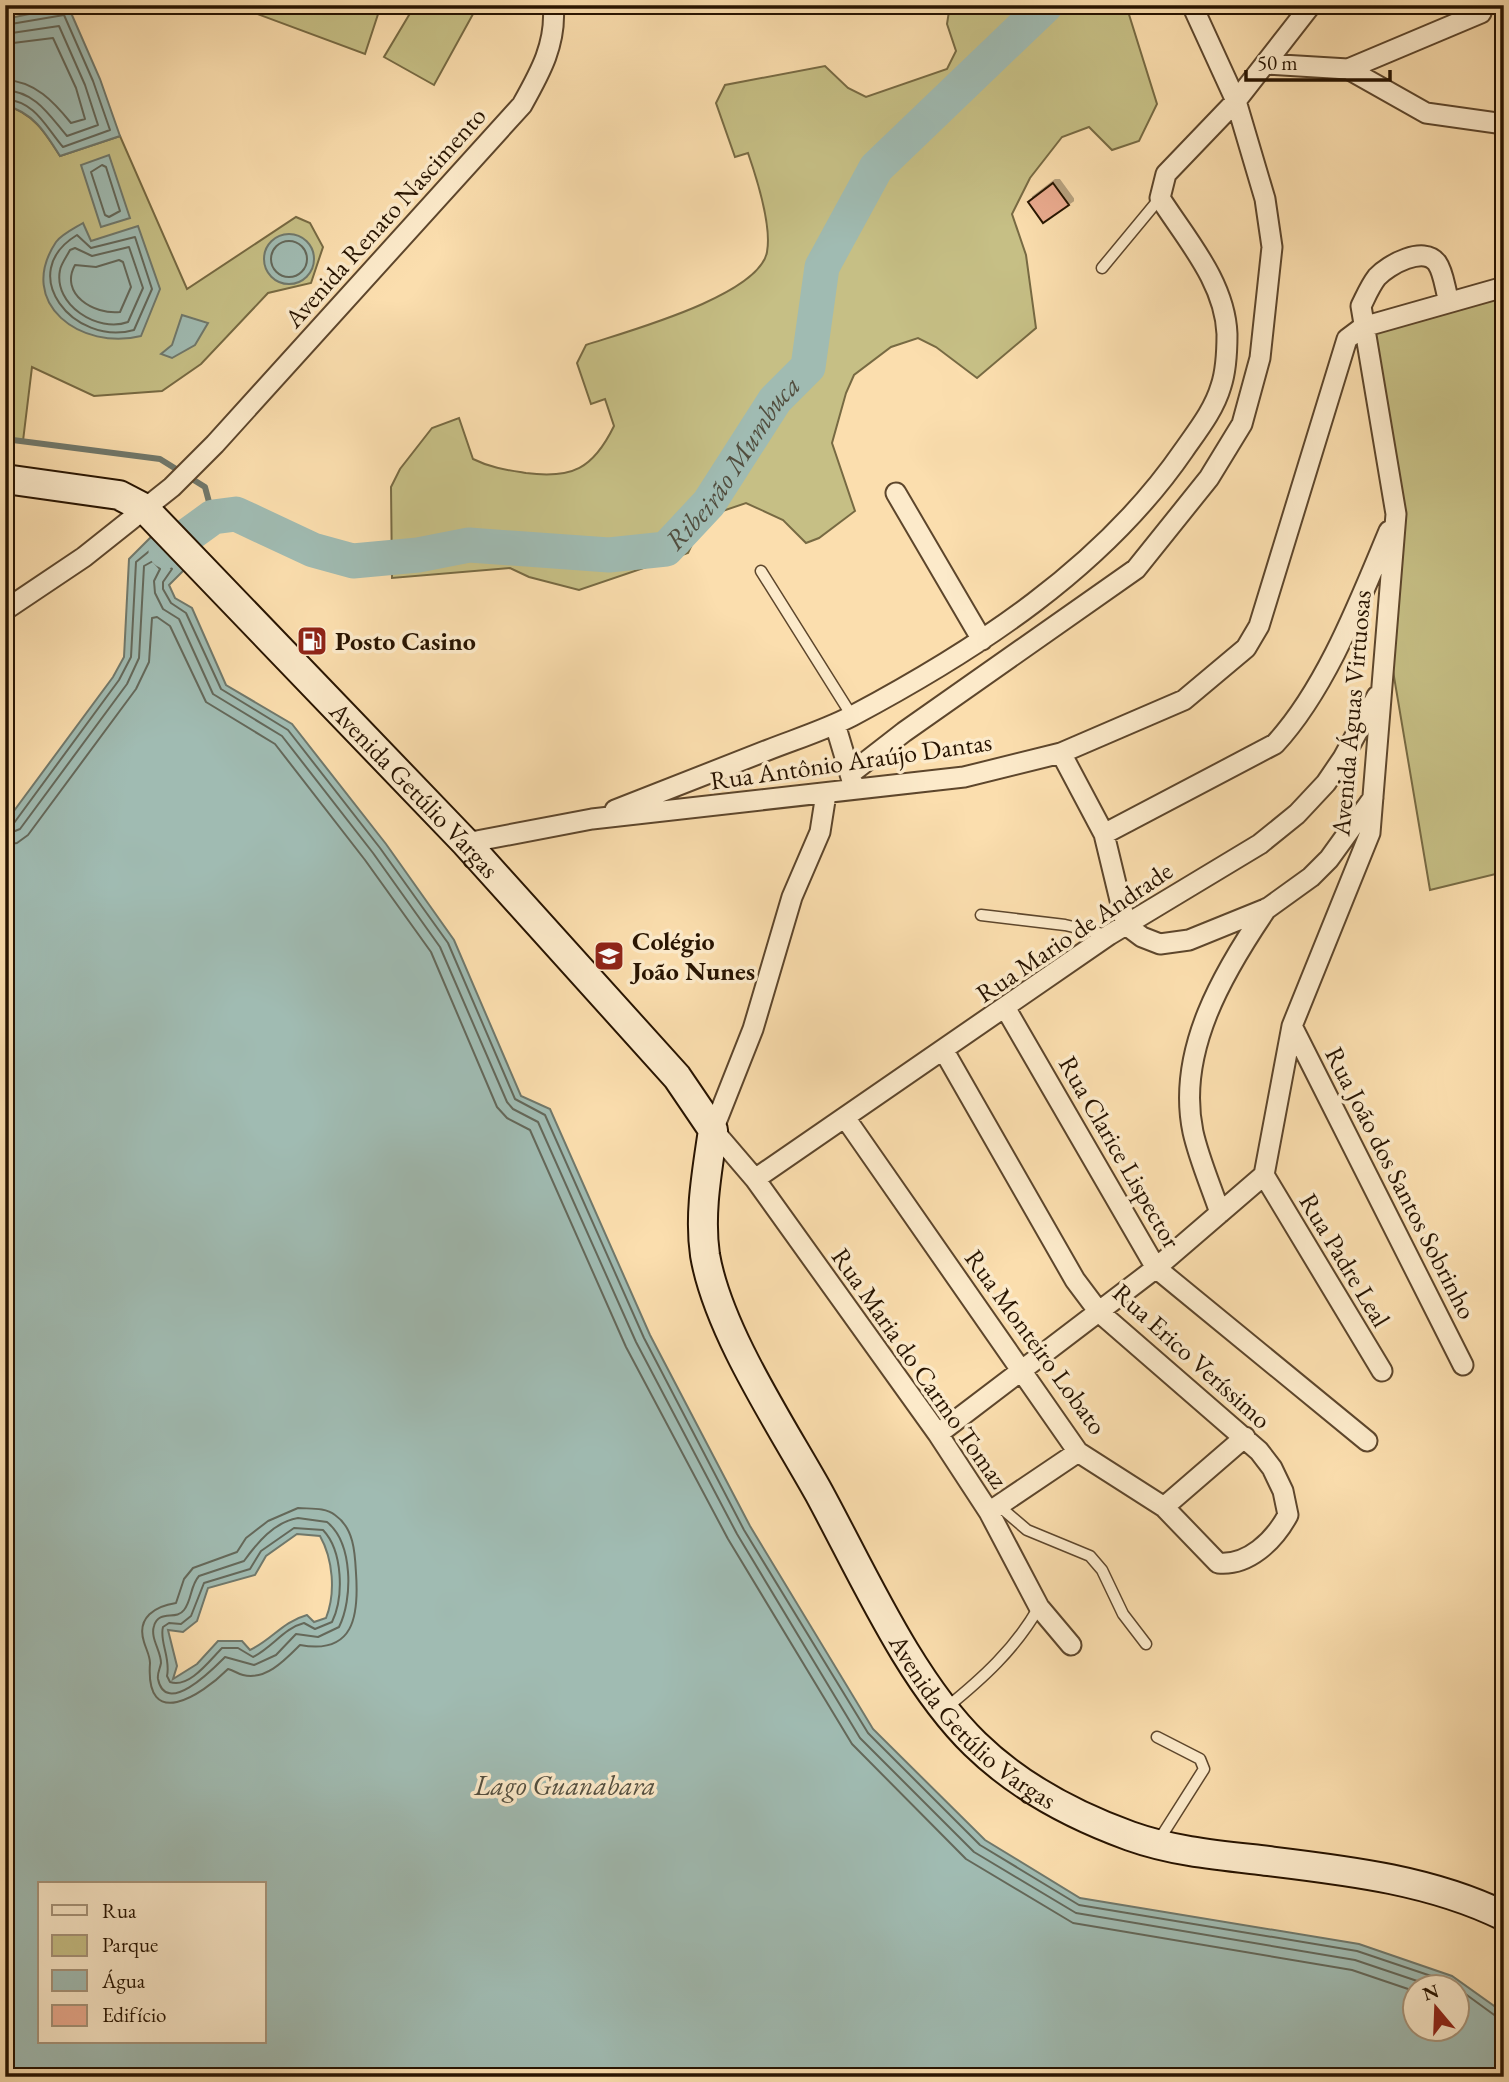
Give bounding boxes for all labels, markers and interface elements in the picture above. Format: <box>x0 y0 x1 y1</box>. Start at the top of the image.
scale bar <box>1246 38 1390 82</box>
text: 50 m <box>1257 49 1298 76</box>
street label: Avenida Renato Nascimento <box>276 99 493 336</box>
water label: Ribeirão Mumbuca <box>656 367 808 557</box>
street label: Avenida Águas Virtuosas <box>1323 589 1379 838</box>
fuel station icon: Posto Casino <box>295 624 329 658</box>
place label: Posto Casino <box>335 624 476 658</box>
street label: Avenida Getúlio Vargas <box>322 694 507 885</box>
street label: Rua Antônio Araújo Dantas <box>708 724 994 798</box>
street label: Rua Mario de Andrade <box>969 854 1179 1010</box>
place label: Colégio João Nunes <box>629 924 755 988</box>
school or university icon: Colégio João Nunes <box>592 939 626 973</box>
street label: Rua João dos Santos Sobrinho <box>1317 1041 1485 1325</box>
street label: Rua Clarice Lispector <box>1051 1050 1189 1255</box>
street label: Rua Padre Leal <box>1292 1187 1398 1333</box>
street label: Rua Maria do Carmo Tomaz <box>824 1241 1016 1495</box>
street label: Rua Monteiro Lobato <box>957 1243 1115 1441</box>
street label: Rua Erico Veríssimo <box>1106 1276 1278 1436</box>
street label: Avenida Getúlio Vargas <box>881 1627 1062 1817</box>
water label: Lago Guanabara <box>473 1767 656 1803</box>
legend <box>38 1882 266 2044</box>
text: Rua <box>102 1897 137 1924</box>
text: Parque <box>102 1931 158 1958</box>
text: Água <box>101 1967 146 1994</box>
north arrow <box>1400 1974 1470 2044</box>
text: N <box>1419 1978 1443 2007</box>
text: Edifício <box>102 2001 166 2028</box>

